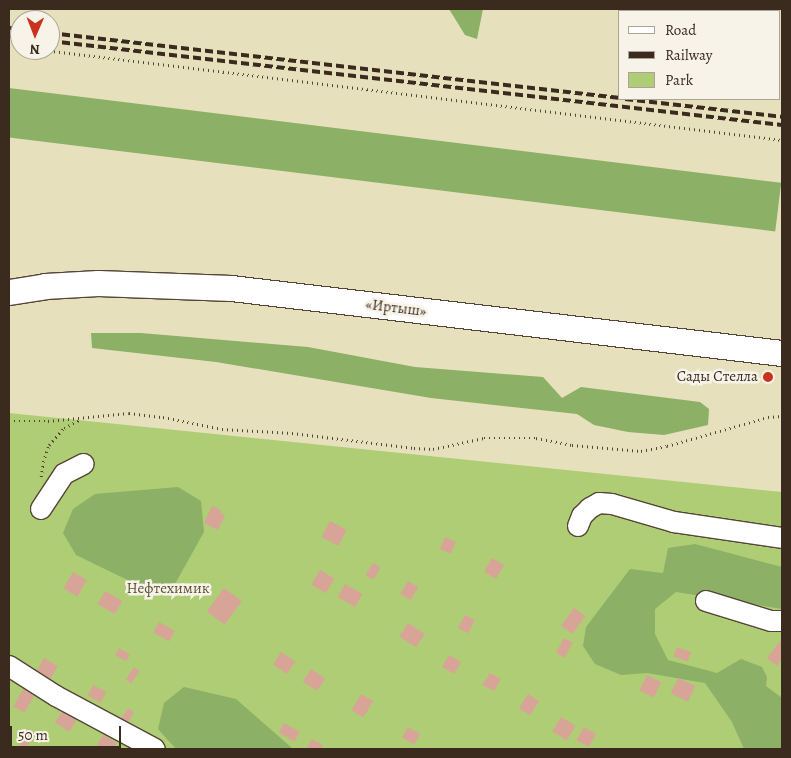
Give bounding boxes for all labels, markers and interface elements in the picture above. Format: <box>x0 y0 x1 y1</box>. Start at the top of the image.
north arrow <box>10 10 60 60</box>
legend <box>618 10 781 100</box>
text: Road <box>665 20 696 40</box>
text: N <box>29 40 40 59</box>
text: Railway <box>665 45 712 65</box>
text: Park <box>665 70 693 90</box>
street label: «Иртыш» <box>365 295 427 321</box>
place label: Сады Стелла <box>677 368 758 386</box>
marker: Сады Стелла <box>762 371 774 383</box>
park label: Нефтехимик <box>127 580 209 598</box>
scale bar <box>12 716 124 748</box>
text: 50 m <box>18 725 48 745</box>

